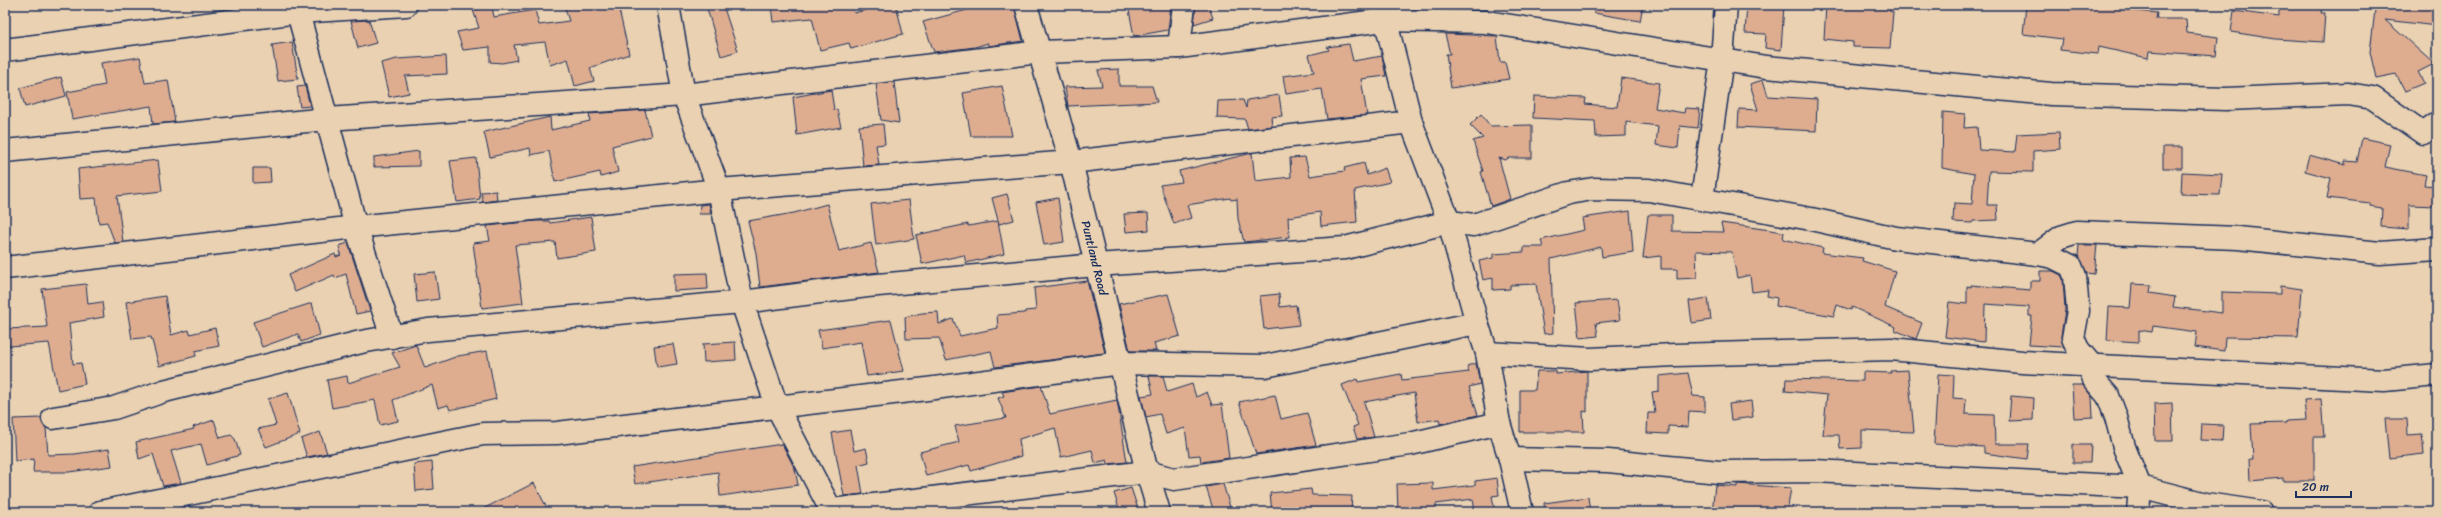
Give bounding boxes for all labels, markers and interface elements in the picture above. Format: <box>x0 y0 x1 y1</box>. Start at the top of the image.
street label: Puntland Road <box>1075 218 1114 298</box>
scale bar <box>2296 473 2351 499</box>
text: 20 m <box>2302 476 2329 498</box>

